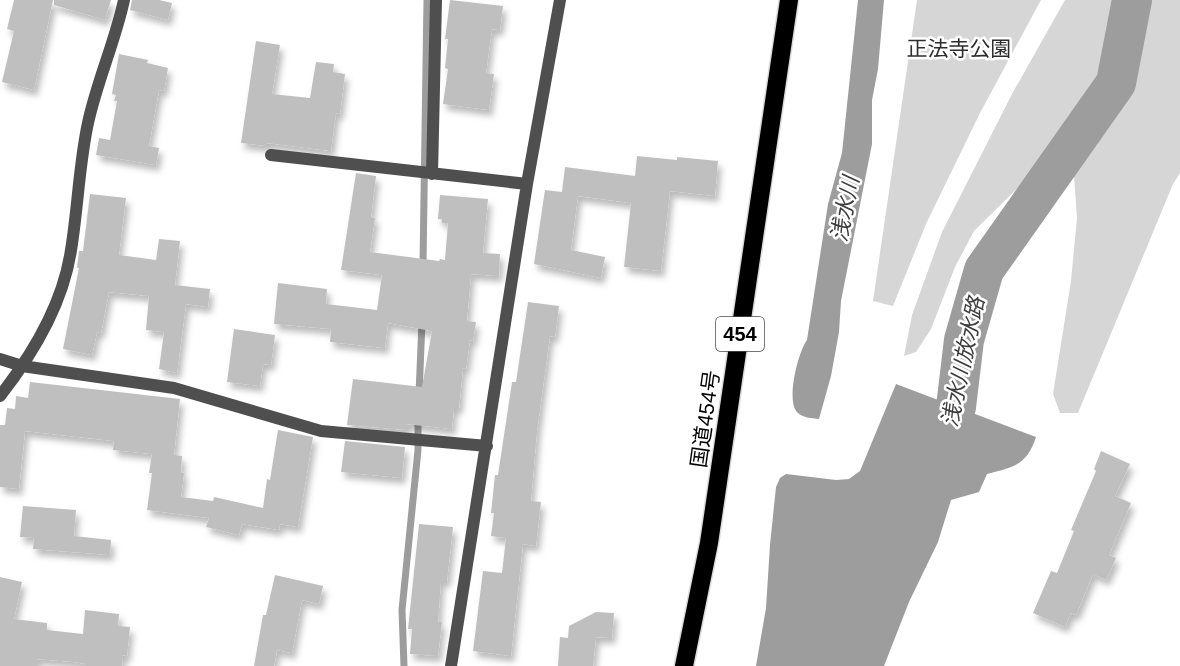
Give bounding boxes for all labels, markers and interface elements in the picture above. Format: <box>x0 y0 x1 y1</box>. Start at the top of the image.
park label: 正法寺公園 <box>907 37 1012 60</box>
water label: 浅水川 <box>826 172 864 244</box>
water label: 浅水川放水路 <box>937 293 989 429</box>
road number: 454 <box>716 317 764 351</box>
street label: 国道454号 <box>687 369 723 469</box>

